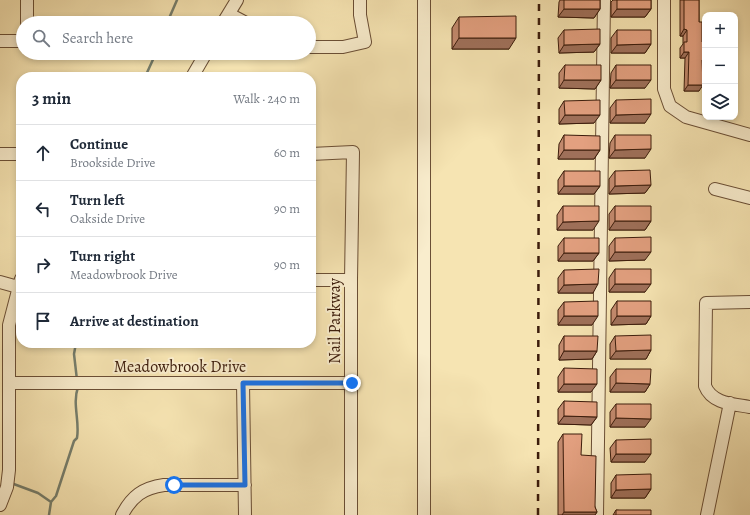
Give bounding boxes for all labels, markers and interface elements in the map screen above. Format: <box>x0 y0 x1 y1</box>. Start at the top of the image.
map controls <box>702 12 738 120</box>
button: + <box>702 12 738 48</box>
search box <box>16 16 316 60</box>
icon: search <box>30 27 52 49</box>
text: Search here <box>62 28 133 48</box>
button: − <box>702 48 738 84</box>
button: layers <box>702 84 738 120</box>
text: 3 min <box>32 87 71 110</box>
text: Walk · 240 m <box>233 90 300 107</box>
text: Continue <box>70 134 128 154</box>
icon: ahead <box>32 142 54 164</box>
text: 60 m <box>274 144 300 161</box>
text: Brookside Drive <box>70 154 155 171</box>
text: Turn left <box>70 190 125 210</box>
icon: left <box>32 198 54 220</box>
text: 90 m <box>274 200 300 217</box>
text: Oakside Drive <box>70 210 145 227</box>
text: Turn right <box>70 246 135 266</box>
icon: right <box>32 254 54 276</box>
text: 90 m <box>274 256 300 273</box>
text: Meadowbrook Drive <box>70 266 178 283</box>
street label: Nail Parkway <box>324 277 346 364</box>
icon: arrive <box>32 310 54 332</box>
text: Arrive at destination <box>70 311 199 331</box>
street label: Meadowbrook Drive <box>114 356 246 378</box>
route end <box>343 374 361 392</box>
route start <box>165 476 183 494</box>

